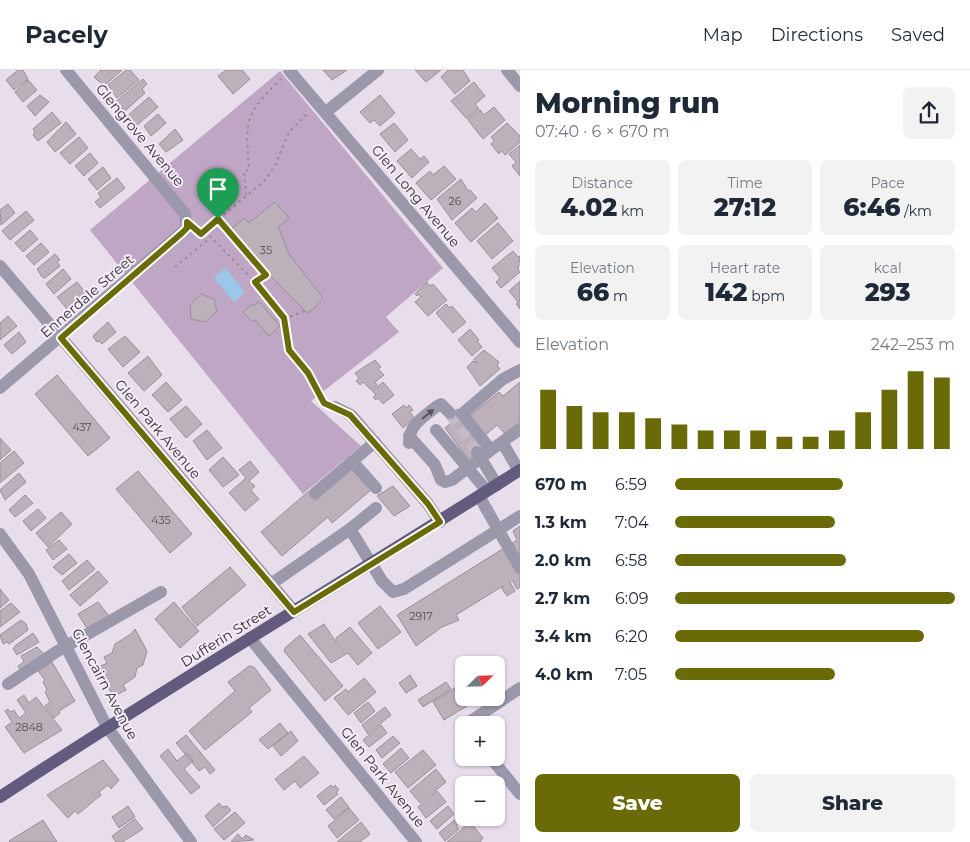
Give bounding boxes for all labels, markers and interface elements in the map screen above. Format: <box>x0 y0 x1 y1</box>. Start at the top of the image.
text: Pacely <box>25 20 108 49</box>
text: Map <box>703 24 743 46</box>
text: Directions <box>771 24 863 46</box>
text: Saved <box>891 24 945 46</box>
street label: Glengrove Avenue <box>92 80 188 190</box>
text: Morning run <box>535 86 720 120</box>
button: share <box>903 87 955 139</box>
text: 07:40 · 6 × 670 m <box>535 122 669 141</box>
street label: Glen Long Avenue <box>368 141 464 251</box>
pin <box>197 168 239 219</box>
text: Distance <box>572 174 633 192</box>
text: Time <box>727 174 763 192</box>
text: Pace <box>871 174 905 192</box>
icon: arrive <box>204 175 232 203</box>
text: 4.02 <box>561 192 617 222</box>
text: 27:12 <box>714 192 776 222</box>
text: 6:46 <box>843 192 900 222</box>
house number: 26 <box>449 194 462 208</box>
text: km <box>617 202 644 220</box>
text: /km <box>900 202 932 220</box>
house number: 35 <box>260 243 272 257</box>
street label: Ennerdale Street <box>37 250 138 342</box>
text: Elevation <box>570 259 635 277</box>
text: Heart rate <box>710 259 780 277</box>
text: kcal <box>874 259 902 277</box>
text: 66 <box>577 277 609 307</box>
text: 142 <box>705 277 748 307</box>
text: 293 <box>865 277 911 307</box>
text: m <box>609 287 628 305</box>
text: bpm <box>748 287 785 305</box>
text: Elevation <box>535 335 609 354</box>
text: 242–253 m <box>871 335 955 354</box>
street label: Glen Park Avenue <box>111 375 205 483</box>
one-way arrow <box>421 408 434 419</box>
house number: 437 <box>72 420 92 434</box>
text: 670 m <box>535 475 587 494</box>
text: 6:59 <box>615 475 647 494</box>
house number: 435 <box>151 513 171 527</box>
text: 1.3 km <box>535 513 587 532</box>
text: 7:04 <box>615 513 649 532</box>
text: 2.0 km <box>535 551 591 570</box>
text: 6:58 <box>615 551 647 570</box>
text: 2.7 km <box>535 589 590 608</box>
text: 6:09 <box>615 589 648 608</box>
street label: Dufferin Street <box>177 601 275 671</box>
house number: 2917 <box>409 609 433 623</box>
street label: Glencairn Avenue <box>68 625 142 743</box>
text: 3.4 km <box>535 627 591 646</box>
text: 6:20 <box>615 627 648 646</box>
north arrow <box>455 656 505 706</box>
map controls <box>455 656 505 826</box>
text: 4.0 km <box>535 665 593 684</box>
text: 7:05 <box>615 665 647 684</box>
button: + <box>455 716 505 766</box>
house number: 2848 <box>15 720 43 734</box>
street label: Glen Park Avenue <box>337 723 429 831</box>
button: Save <box>535 774 740 832</box>
button: Share <box>750 774 955 832</box>
button: − <box>455 776 505 826</box>

